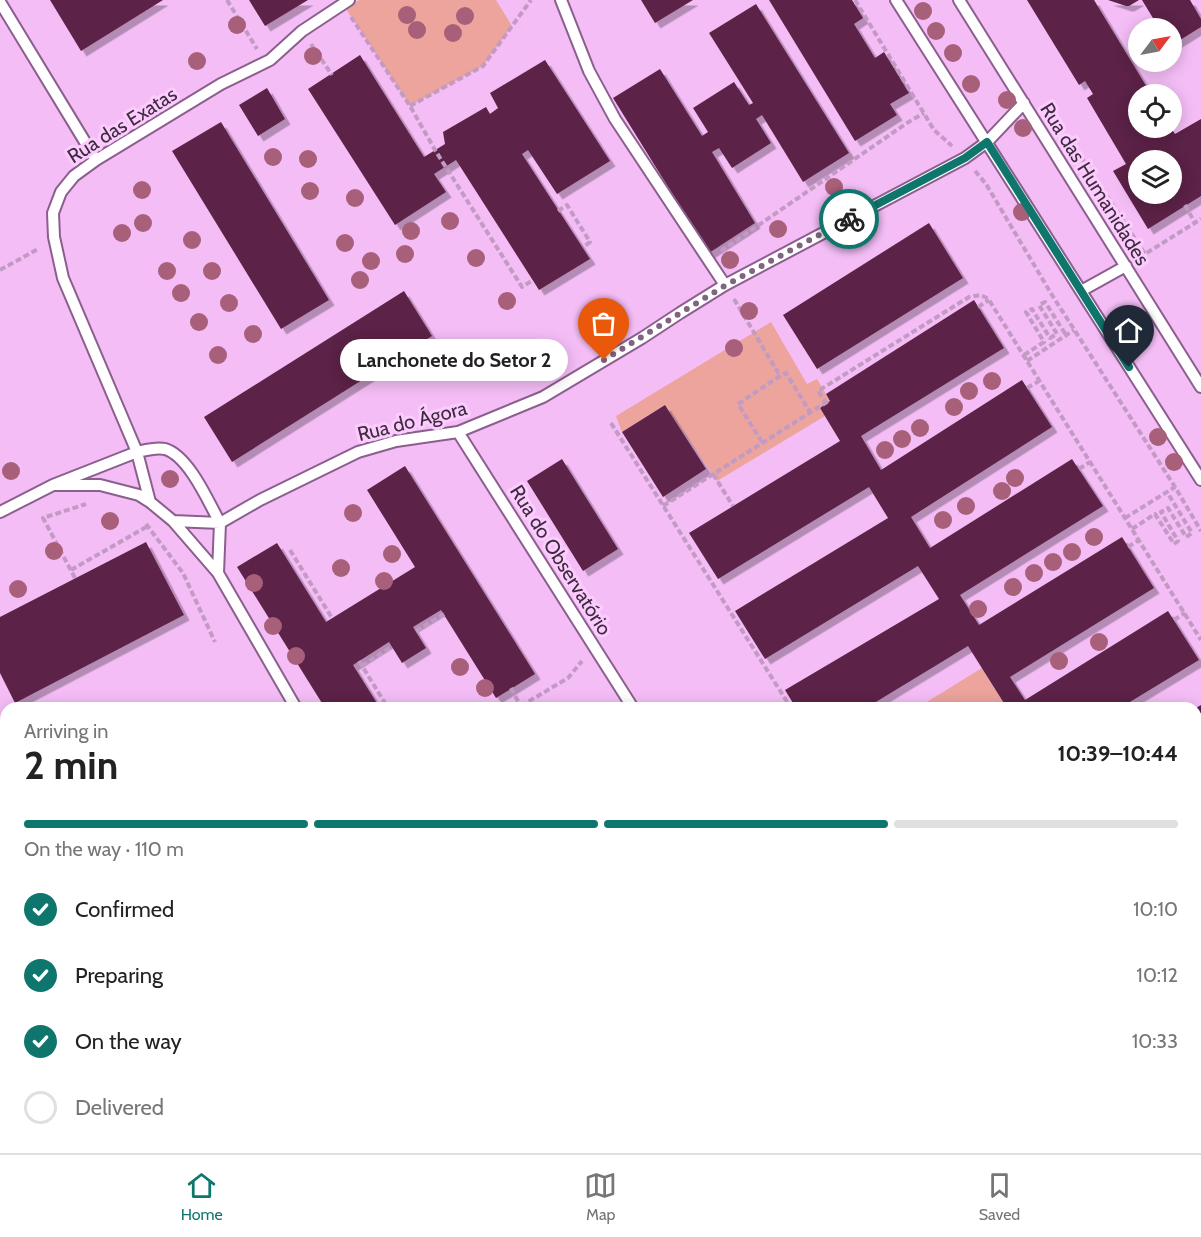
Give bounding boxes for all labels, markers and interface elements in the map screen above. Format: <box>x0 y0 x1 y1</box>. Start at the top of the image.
north arrow <box>1128 18 1182 72</box>
map controls <box>1128 18 1182 204</box>
street label: Rua das Exatas <box>63 82 181 168</box>
button: locate <box>1128 84 1182 138</box>
street label: Rua das Humanidades <box>1035 98 1155 270</box>
button: layers <box>1128 150 1182 204</box>
courier <box>819 189 879 249</box>
icon: bike <box>833 203 866 236</box>
pin <box>578 298 629 360</box>
pin <box>1103 305 1154 367</box>
icon: bag <box>587 307 620 340</box>
icon: home <box>1112 314 1145 347</box>
callout: Lanchonete do Setor 2 <box>340 339 568 381</box>
text: Lanchonete do Setor 2 <box>357 348 551 372</box>
street label: Rua do Ágora <box>355 396 470 446</box>
street label: Rua do Observatório <box>505 480 617 640</box>
text: Arriving in <box>24 719 108 743</box>
text: 10:39–10:44 <box>1058 740 1178 767</box>
text: 2 min <box>24 741 118 789</box>
text: On the way · 110 m <box>24 837 184 861</box>
icon: check <box>24 893 57 926</box>
text: Confirmed <box>75 896 174 923</box>
text: 10:10 <box>1133 897 1178 921</box>
icon: check <box>24 959 57 992</box>
text: Preparing <box>75 962 163 989</box>
text: 10:12 <box>1136 963 1178 987</box>
icon: check <box>24 1025 57 1058</box>
text: On the way <box>75 1028 182 1055</box>
text: 10:33 <box>1132 1029 1178 1053</box>
text: Delivered <box>75 1094 164 1121</box>
tab: Home <box>181 1169 223 1224</box>
tab: Map <box>584 1169 617 1224</box>
tab: Saved <box>979 1169 1020 1224</box>

